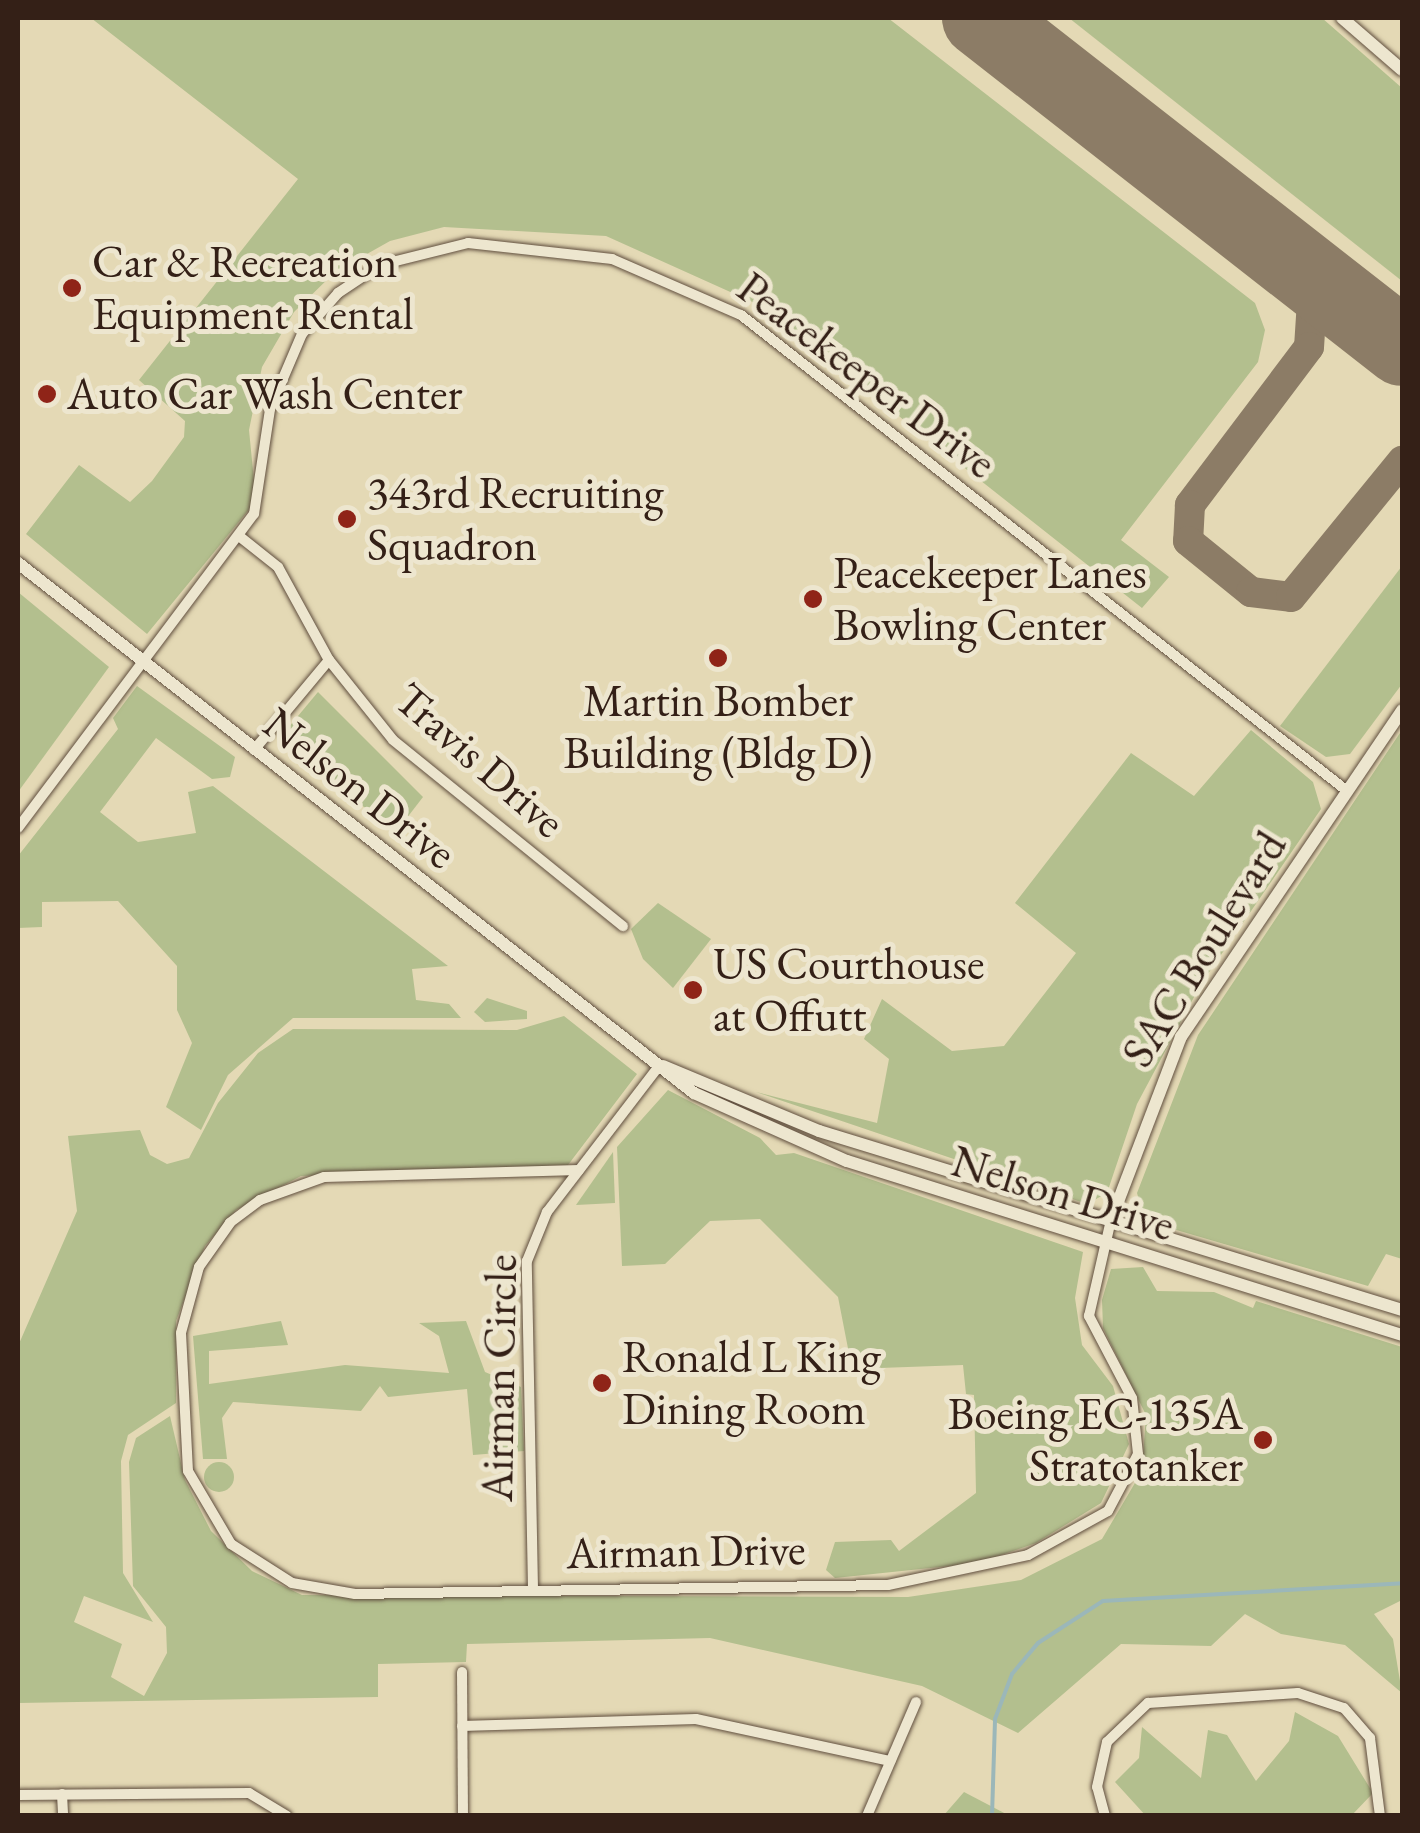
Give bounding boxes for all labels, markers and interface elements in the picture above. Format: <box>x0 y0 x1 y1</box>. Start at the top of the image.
place label: Car & Recreation Equipment Rental <box>92 235 414 341</box>
street label: Peacekeeper Drive <box>727 260 1007 490</box>
marker: Car & Recreation Equipment Rental <box>61 277 83 299</box>
place label: Auto Car Wash Center <box>67 367 463 421</box>
marker: Auto Car Wash Center <box>36 383 58 405</box>
place label: 343rd Recruiting Squadron <box>367 466 664 572</box>
marker: 343rd Recruiting Squadron <box>336 508 358 530</box>
place label: Peacekeeper Lanes Bowling Center <box>833 546 1147 652</box>
marker: Peacekeeper Lanes Bowling Center <box>802 588 824 610</box>
marker: Martin Bomber Building (Bldg D) <box>707 647 729 669</box>
street label: Travis Drive <box>384 671 576 849</box>
place label: Martin Bomber Building (Bldg D) <box>564 674 872 780</box>
street label: Nelson Drive <box>253 696 467 880</box>
street label: SAC Boulevard <box>1110 821 1298 1077</box>
place label: US Courthouse at Offutt <box>713 937 984 1043</box>
marker: US Courthouse at Offutt <box>682 979 704 1001</box>
street label: Nelson Drive <box>945 1134 1181 1252</box>
street label: Airman Circle <box>470 1254 528 1502</box>
place label: Ronald L King Dining Room <box>622 1330 881 1436</box>
marker: Ronald L King Dining Room <box>591 1372 613 1394</box>
place label: Boeing EC-135A Stratotanker <box>948 1387 1243 1493</box>
marker: Boeing EC-135A Stratotanker <box>1252 1429 1274 1451</box>
street label: Airman Drive <box>566 1522 806 1580</box>

